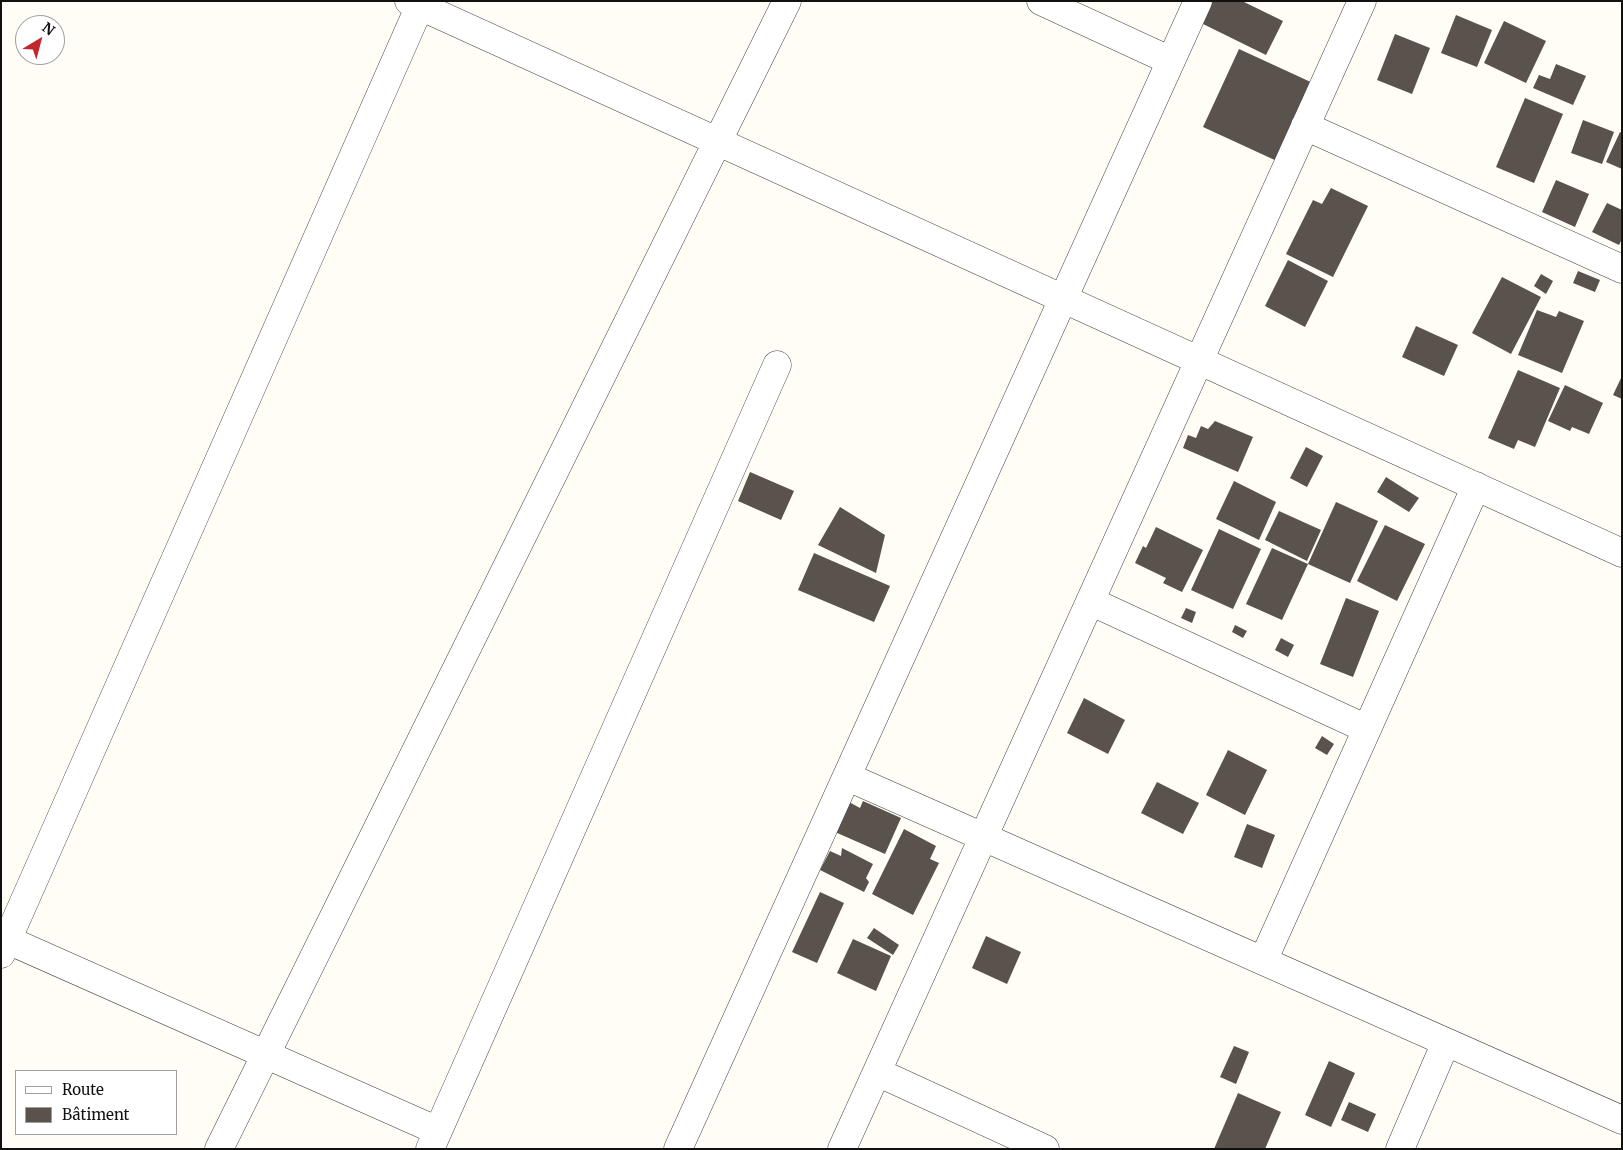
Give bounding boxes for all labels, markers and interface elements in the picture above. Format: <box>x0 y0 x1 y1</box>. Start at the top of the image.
north arrow <box>15 15 65 65</box>
text: N <box>39 18 58 39</box>
legend <box>15 1070 178 1135</box>
text: Route <box>62 1080 104 1099</box>
text: Bâtiment <box>62 1105 129 1124</box>

